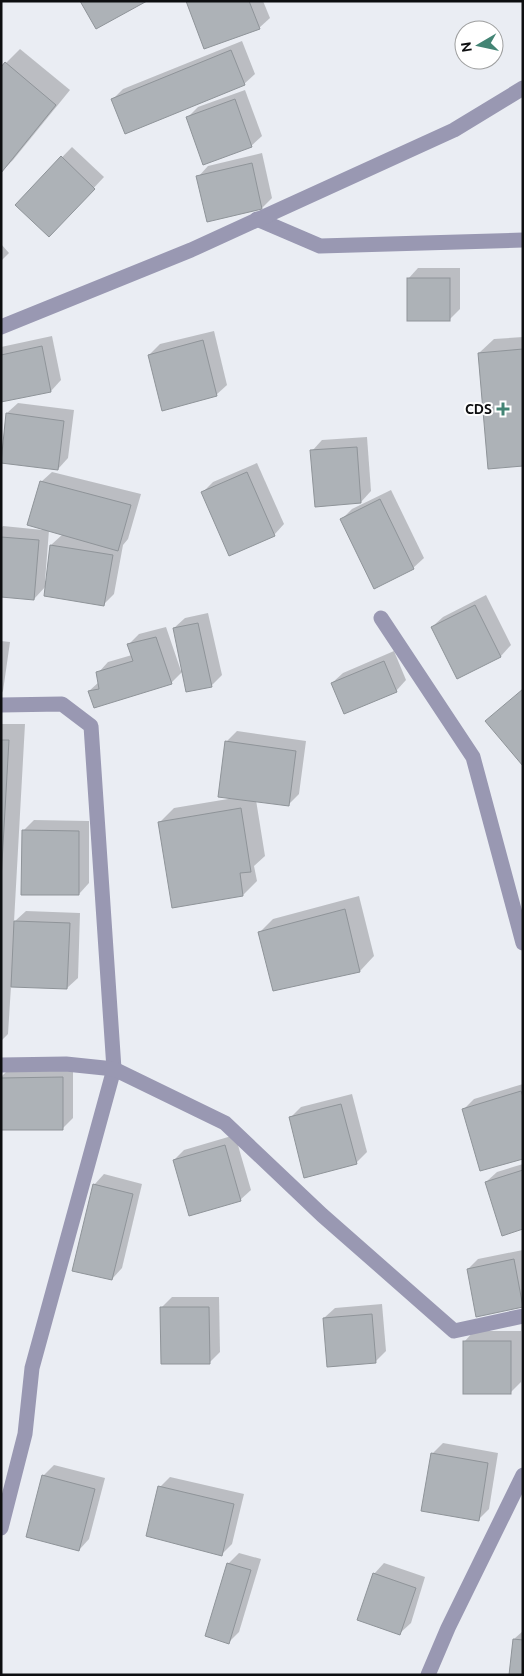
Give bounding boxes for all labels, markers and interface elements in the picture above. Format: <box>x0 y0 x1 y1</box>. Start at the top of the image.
north arrow <box>454 20 504 70</box>
text: N <box>457 41 475 53</box>
place label: CDS <box>465 401 492 417</box>
marker: CDS <box>496 402 510 416</box>

